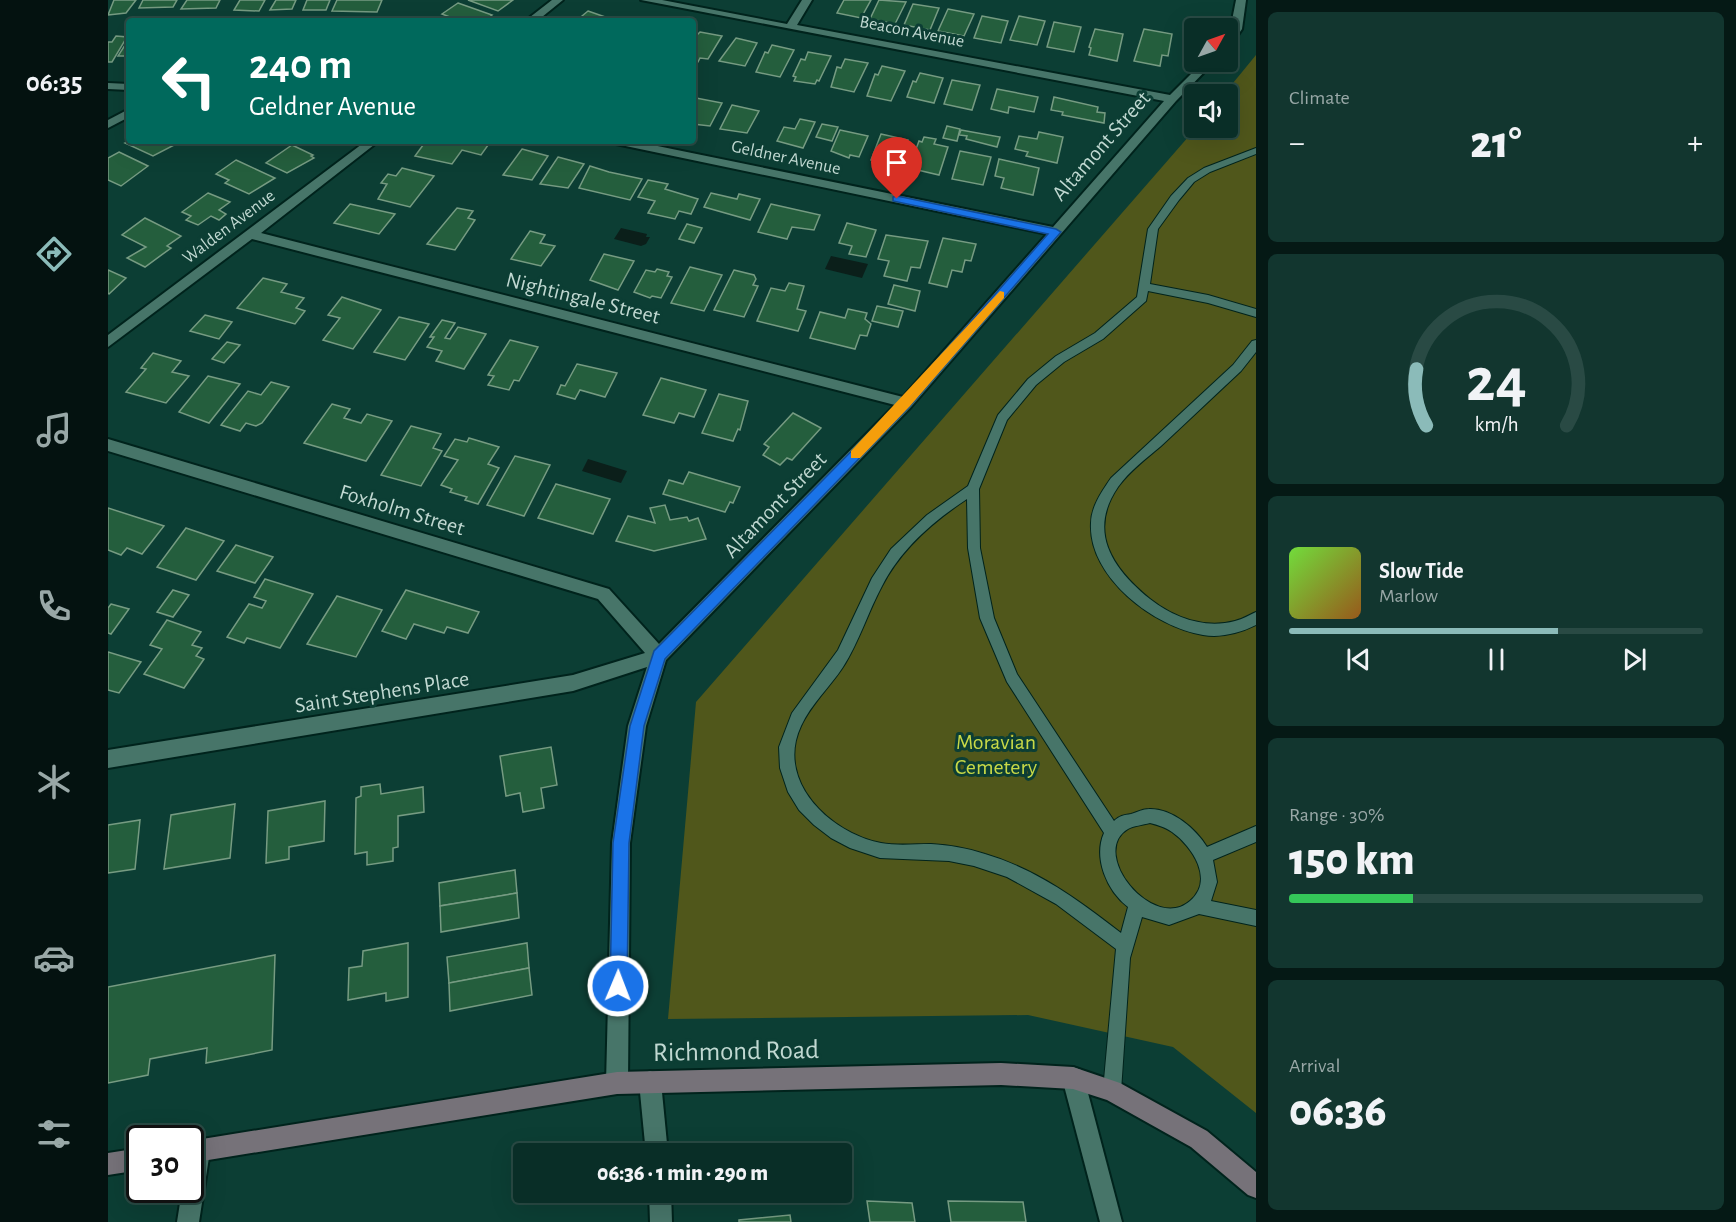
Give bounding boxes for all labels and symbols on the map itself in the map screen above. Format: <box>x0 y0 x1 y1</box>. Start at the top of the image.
street label: Beacon Avenue <box>858 13 966 51</box>
north arrow <box>1184 18 1238 72</box>
street label: Altamont Street <box>1048 87 1154 205</box>
pin <box>871 137 922 199</box>
street label: Geldner Avenue <box>730 138 842 178</box>
street label: Walden Avenue <box>180 187 278 267</box>
street label: Nightingale Street <box>504 268 662 328</box>
street label: Altamont Street <box>719 448 831 562</box>
street label: Foxholm Street <box>337 481 467 539</box>
street label: Saint Stephens Place <box>293 667 471 717</box>
park label: Moravian Cemetery <box>955 731 1038 778</box>
position arrow <box>586 954 650 1018</box>
street label: Richmond Road <box>653 1036 819 1066</box>
speed limit sign: 30 <box>126 1125 204 1203</box>

